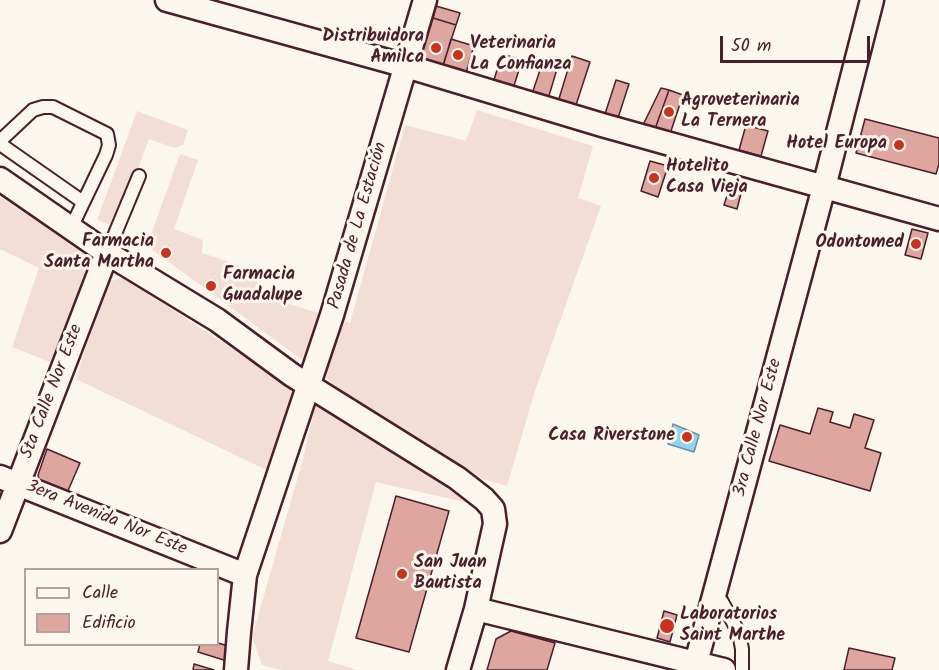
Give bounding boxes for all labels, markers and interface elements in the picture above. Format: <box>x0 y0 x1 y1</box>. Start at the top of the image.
scale bar <box>723 24 873 62</box>
place label: Distribuidora Amilca <box>322 27 424 70</box>
text: 50 m <box>731 32 771 61</box>
place label: Veterinaria La Confianza <box>470 34 572 76</box>
marker: Distribuidora Amilca <box>429 41 443 55</box>
marker: Veterinaria La Confianza <box>451 48 465 62</box>
place label: Agroveterinaria La Ternera <box>681 91 800 134</box>
marker: Agroveterinaria La Ternera <box>662 105 676 119</box>
place label: Hotel Europa <box>786 134 887 156</box>
marker: Hotel Europa <box>892 138 906 152</box>
street label: Pasada de La Estación <box>325 140 393 312</box>
place label: Hotelito Casa Vieja <box>666 157 748 200</box>
marker: Hotelito Casa Vieja <box>647 171 661 185</box>
place label: Farmacia Santa Martha <box>44 232 154 274</box>
place label: Odontomed <box>815 233 904 255</box>
marker: Odontomed <box>909 237 923 251</box>
marker: Farmacia Santa Martha <box>159 246 173 260</box>
place label: Farmacia Guadalupe <box>223 265 303 308</box>
marker: Farmacia Guadalupe <box>204 279 218 293</box>
street label: 5ta Calle Nor Este <box>17 322 89 462</box>
street label: 3ra Calle Nor Este <box>730 357 788 499</box>
place label: Casa Riverstone <box>548 426 675 448</box>
marker: Casa Riverstone <box>680 430 694 444</box>
street label: 3era Avenida Nor Este <box>22 477 190 561</box>
place label: San Juan Bautista <box>414 553 487 596</box>
marker: San Juan Bautista <box>395 567 409 581</box>
legend <box>24 568 219 646</box>
text: Calle <box>82 579 118 608</box>
place label: Laboratorios Saint Marthe <box>680 605 785 648</box>
text: Edificio <box>82 609 136 638</box>
marker: Laboratorios Saint Marthe <box>658 617 676 635</box>

